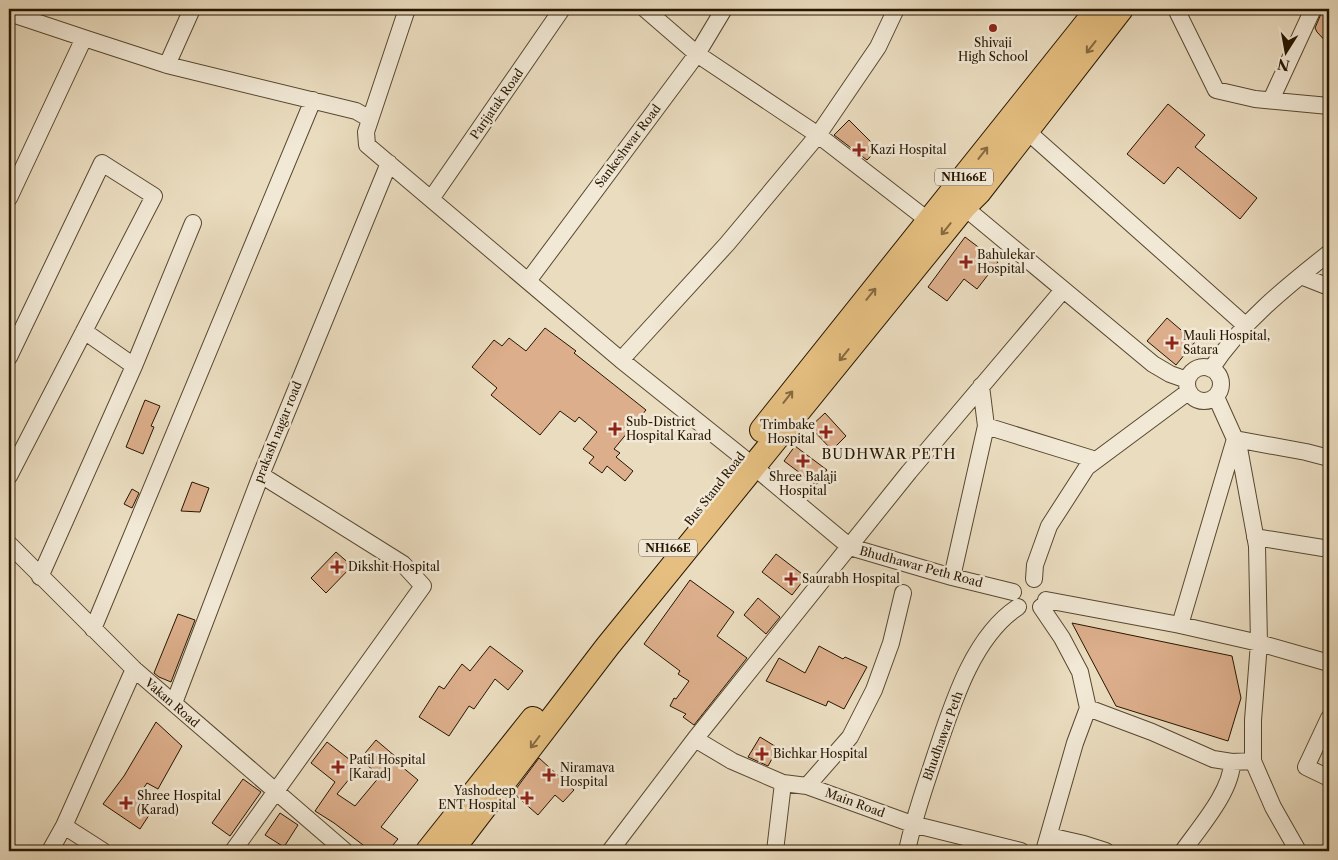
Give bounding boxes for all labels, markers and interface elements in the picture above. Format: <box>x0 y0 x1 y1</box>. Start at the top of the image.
marker: Shivaji High School <box>987 22 999 34</box>
north arrow <box>1260 28 1310 78</box>
place label: Shivaji High School <box>958 35 1029 64</box>
one-way arrow <box>1086 40 1097 53</box>
text: N <box>1276 55 1291 75</box>
street label: Parijatak Road <box>467 65 527 142</box>
street label: Sankeshwar Road <box>591 101 664 190</box>
place label: Kazi Hospital <box>870 142 947 157</box>
marker: Kazi Hospital <box>852 143 866 157</box>
one-way arrow <box>978 147 989 160</box>
road number: NH166E <box>935 168 993 186</box>
one-way arrow <box>941 222 952 235</box>
place label: Bahulekar Hospital <box>977 247 1035 276</box>
marker: Bahulekar Hospital <box>959 255 973 269</box>
one-way arrow <box>865 288 876 301</box>
place label: Mauli Hospital, Satara <box>1183 328 1270 357</box>
marker: Mauli Hospital, Satara <box>1165 336 1179 350</box>
one-way arrow <box>838 348 849 361</box>
street label: prakash nagar road <box>250 378 305 485</box>
one-way arrow <box>782 391 793 404</box>
place label: Sub-District Hospital Karad <box>626 414 712 443</box>
place label: Trimbake Hospital <box>760 417 815 446</box>
marker: Sub-District Hospital Karad <box>608 422 622 436</box>
marker: Trimbake Hospital <box>819 425 833 439</box>
district label: BUDHWAR PETH <box>822 445 956 463</box>
street label: Bus Stand Road <box>681 448 749 529</box>
marker: Shree Balaji Hospital <box>796 454 810 468</box>
place label: Shree Balaji Hospital <box>769 469 837 498</box>
road number: NH166E <box>639 540 697 556</box>
street label: Bhudhawar Peth Road <box>858 543 985 590</box>
place label: Dikshit Hospital <box>348 559 440 574</box>
marker: Dikshit Hospital <box>330 560 344 574</box>
place label: Saurabh Hospital <box>802 571 900 586</box>
marker: Saurabh Hospital <box>784 572 798 586</box>
street label: Vakan Road <box>141 674 203 731</box>
street label: Bhudhawar Peth <box>919 689 966 783</box>
one-way arrow <box>530 735 540 749</box>
place label: Bichkar Hospital <box>773 746 868 761</box>
marker: Bichkar Hospital <box>755 747 769 761</box>
place label: Patil Hospital [Karad] <box>349 752 426 781</box>
marker: Patil Hospital [Karad] <box>331 760 345 774</box>
place label: Niramaya Hospital <box>560 760 615 789</box>
marker: Niramaya Hospital <box>542 768 556 782</box>
place label: Yashodeep ENT Hospital <box>438 783 516 812</box>
street label: Main Road <box>823 785 888 820</box>
place label: Shree Hospital (Karad) <box>137 788 221 817</box>
marker: Yashodeep ENT Hospital <box>520 791 534 805</box>
marker: Shree Hospital (Karad) <box>119 796 133 810</box>

